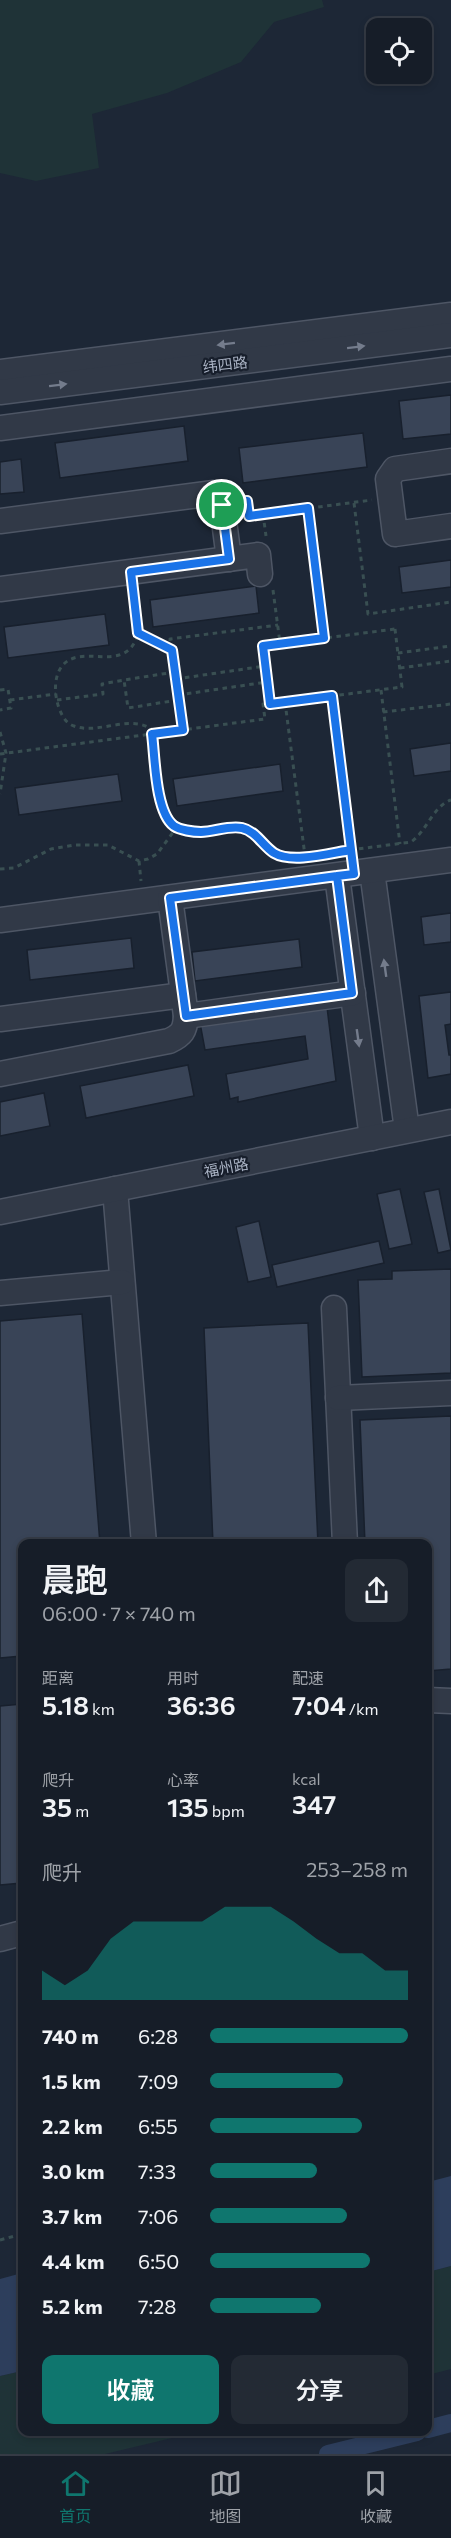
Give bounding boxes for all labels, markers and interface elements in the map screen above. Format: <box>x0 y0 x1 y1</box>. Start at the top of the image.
map controls <box>366 18 432 84</box>
button: locate <box>366 18 432 84</box>
one-way arrow <box>217 339 236 348</box>
one-way arrow <box>346 342 365 352</box>
street label: 纬四路 <box>202 352 248 376</box>
one-way arrow <box>49 380 68 390</box>
pin <box>196 479 247 530</box>
icon: arrive <box>205 488 238 521</box>
one-way arrow <box>381 959 390 978</box>
one-way arrow <box>354 1028 363 1047</box>
street label: 福州路 <box>202 1154 250 1180</box>
text: 晨跑 <box>42 1558 108 1599</box>
button: share <box>345 1559 408 1622</box>
text: 06:00 · 7 × 740 m <box>42 1601 196 1625</box>
text: 距离 <box>42 1668 74 1687</box>
text: 用时 <box>167 1668 199 1687</box>
text: 配速 <box>292 1668 324 1687</box>
text: 5.18 <box>42 1689 89 1720</box>
text: 36:36 <box>167 1689 236 1720</box>
text: 7:04 <box>292 1689 346 1720</box>
text: km <box>89 1699 115 1718</box>
text: /km <box>346 1699 379 1718</box>
text: kcal <box>292 1769 321 1788</box>
text: 爬升 <box>42 1770 74 1789</box>
text: 心率 <box>167 1770 199 1789</box>
text: 347 <box>292 1788 336 1819</box>
text: 35 <box>42 1791 72 1822</box>
text: 135 <box>167 1791 209 1822</box>
text: m <box>72 1801 89 1820</box>
text: bpm <box>209 1801 245 1820</box>
text: 253–258 m <box>306 1857 408 1881</box>
text: 爬升 <box>42 1860 82 1884</box>
text: 740 m <box>42 2024 99 2048</box>
text: 6:28 <box>138 2024 178 2048</box>
text: 1.5 km <box>42 2069 101 2093</box>
text: 7:09 <box>138 2069 178 2093</box>
text: 2.2 km <box>42 2114 103 2138</box>
text: 6:55 <box>138 2114 178 2138</box>
text: 3.0 km <box>42 2159 104 2183</box>
text: 7:33 <box>138 2159 176 2183</box>
text: 3.7 km <box>42 2204 102 2228</box>
text: 7:06 <box>138 2204 178 2228</box>
text: 4.4 km <box>42 2249 104 2273</box>
text: 6:50 <box>138 2249 179 2273</box>
text: 5.2 km <box>42 2294 103 2318</box>
text: 7:28 <box>138 2294 176 2318</box>
button: 收藏 <box>42 2355 219 2424</box>
button: 分享 <box>231 2355 408 2424</box>
tab: 首页 <box>59 2467 92 2527</box>
tab: 地图 <box>209 2467 242 2527</box>
tab: 收藏 <box>359 2467 392 2527</box>

